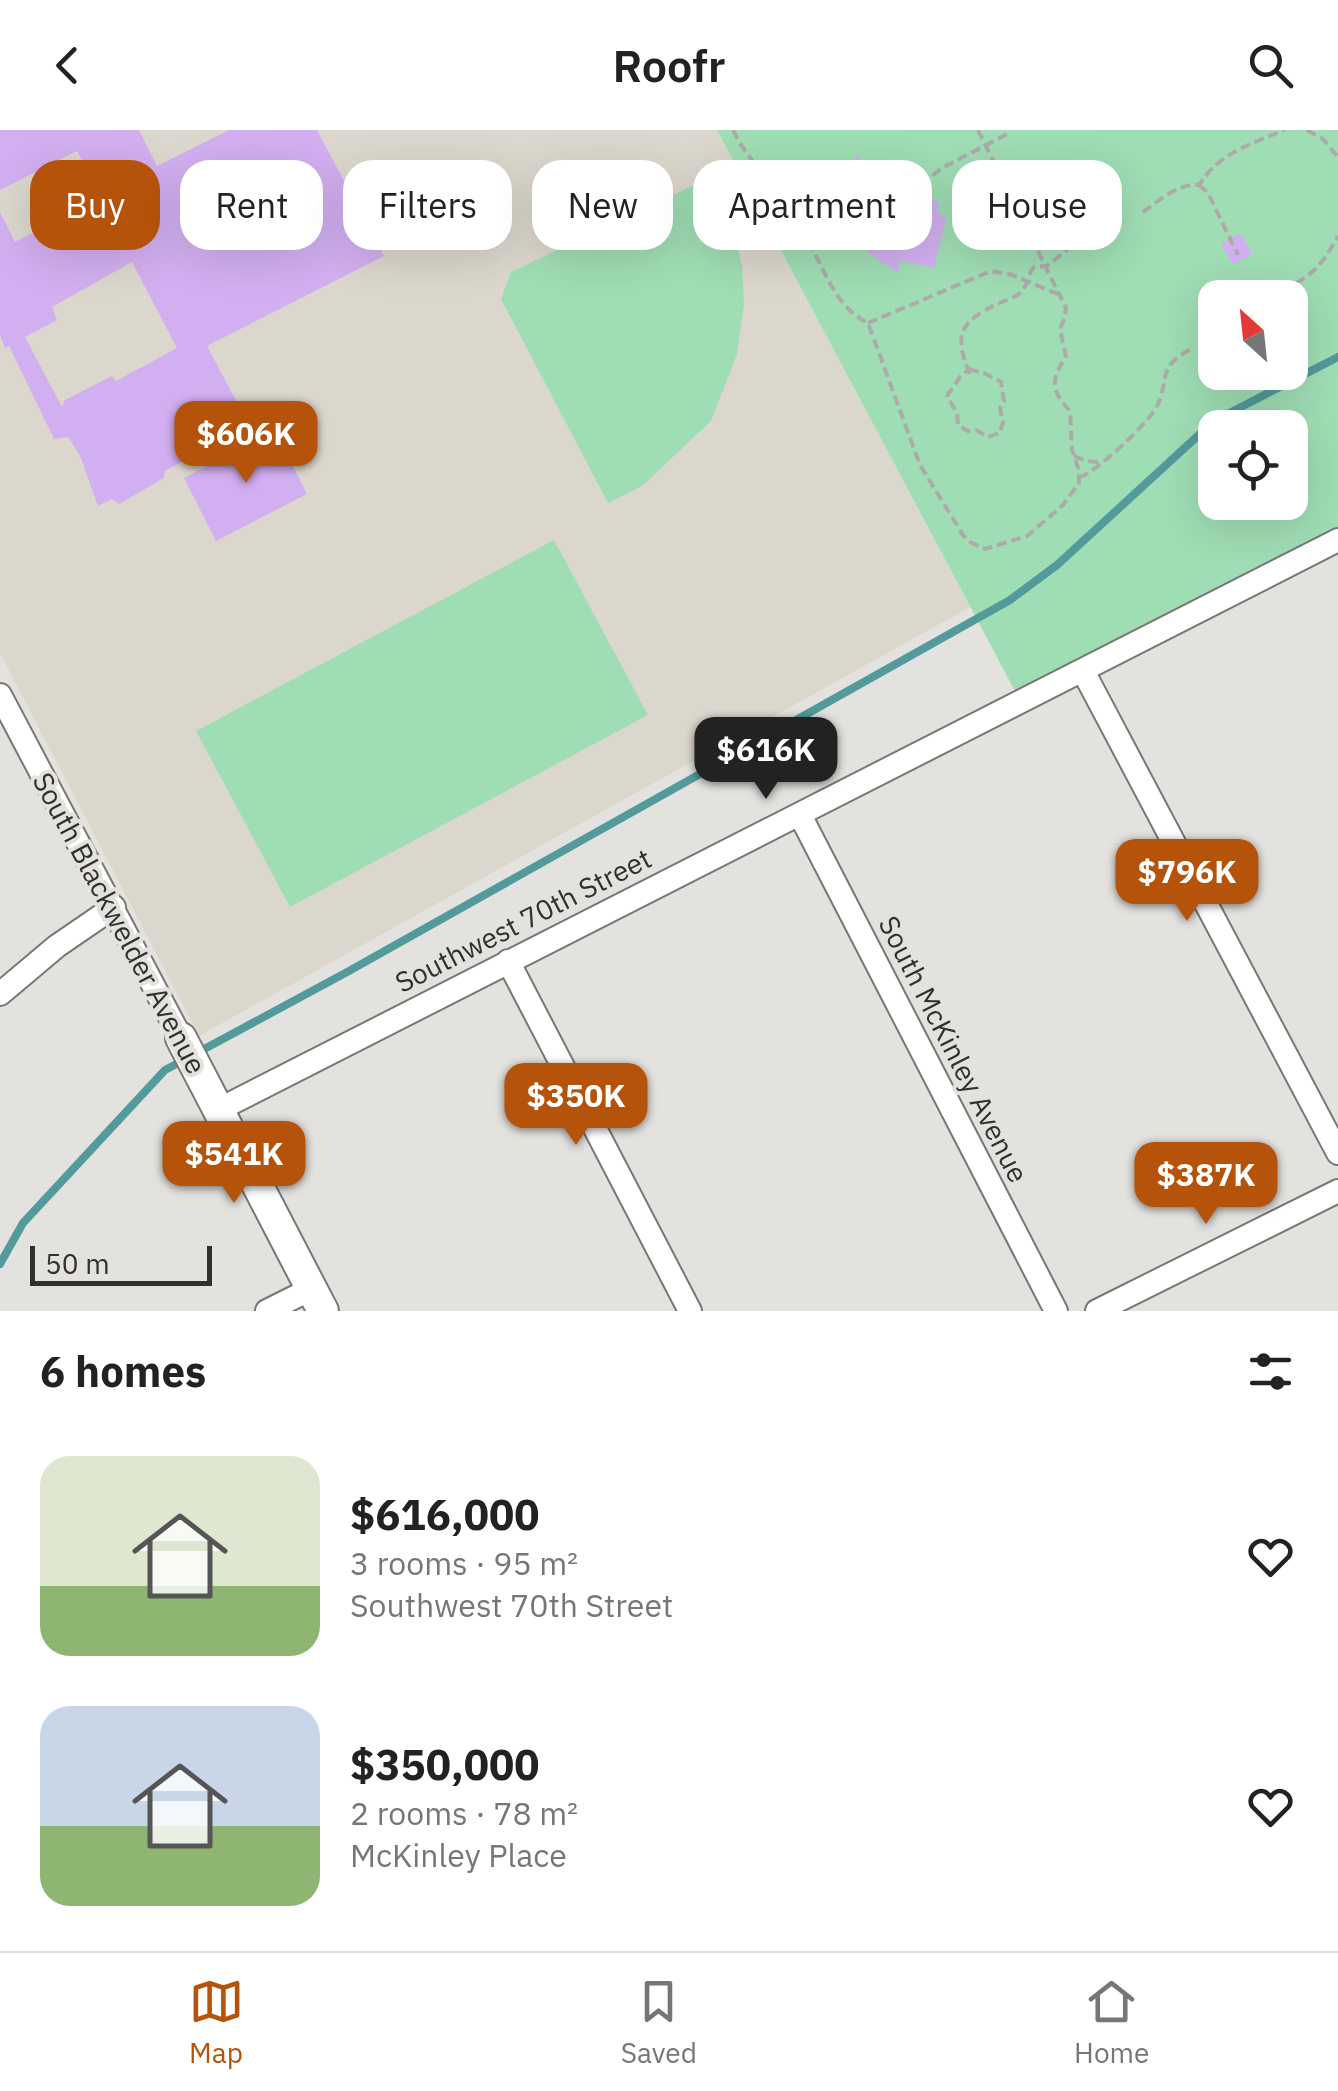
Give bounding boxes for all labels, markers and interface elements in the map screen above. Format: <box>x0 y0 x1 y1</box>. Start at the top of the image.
text: Roofr <box>612 36 726 94</box>
icon: back <box>40 38 95 93</box>
icon: search <box>1243 38 1298 93</box>
chip: Buy <box>30 160 160 250</box>
chip: Rent <box>180 160 323 250</box>
chip: Filters <box>343 160 512 250</box>
chip: New <box>532 160 673 250</box>
chip: Apartment <box>693 160 932 250</box>
chip: House <box>952 160 1122 250</box>
north arrow <box>1198 280 1308 390</box>
map controls <box>1198 280 1308 520</box>
pin: $606K <box>176 401 316 486</box>
button: locate <box>1198 410 1308 520</box>
text: $606K <box>196 412 296 454</box>
pin: $616K <box>696 717 836 802</box>
text: $616K <box>716 728 816 770</box>
street label: South Blackwelder Avenue <box>25 766 215 1080</box>
street label: Southwest 70th Street <box>389 839 657 1001</box>
pin: $796K <box>1117 839 1257 924</box>
text: $796K <box>1137 850 1237 892</box>
street label: South McKinley Avenue <box>871 909 1037 1189</box>
pin: $350K <box>506 1063 646 1148</box>
text: $350K <box>526 1074 626 1116</box>
pin: $541K <box>164 1121 304 1206</box>
text: $541K <box>184 1132 284 1174</box>
pin: $387K <box>1136 1142 1276 1227</box>
text: $387K <box>1156 1153 1256 1195</box>
scale bar <box>30 1241 212 1286</box>
text: 50 m <box>45 1245 110 1282</box>
text: 6 homes <box>40 1344 206 1399</box>
icon: filters <box>1243 1344 1298 1399</box>
text: $616,000 <box>350 1487 539 1542</box>
icon: home <box>120 1496 240 1616</box>
icon: heart <box>1243 1529 1298 1584</box>
text: 3 rooms · 95 m² <box>350 1542 578 1584</box>
text: Southwest 70th Street <box>350 1584 673 1626</box>
text: $350,000 <box>350 1737 539 1792</box>
icon: home <box>120 1746 240 1866</box>
icon: heart <box>1243 1779 1298 1834</box>
text: 2 rooms · 78 m² <box>350 1792 578 1834</box>
text: McKinley Place <box>350 1834 567 1876</box>
tab: Map <box>189 1974 244 2071</box>
tab: Saved <box>621 1974 697 2071</box>
tab: Home <box>1074 1974 1149 2071</box>

